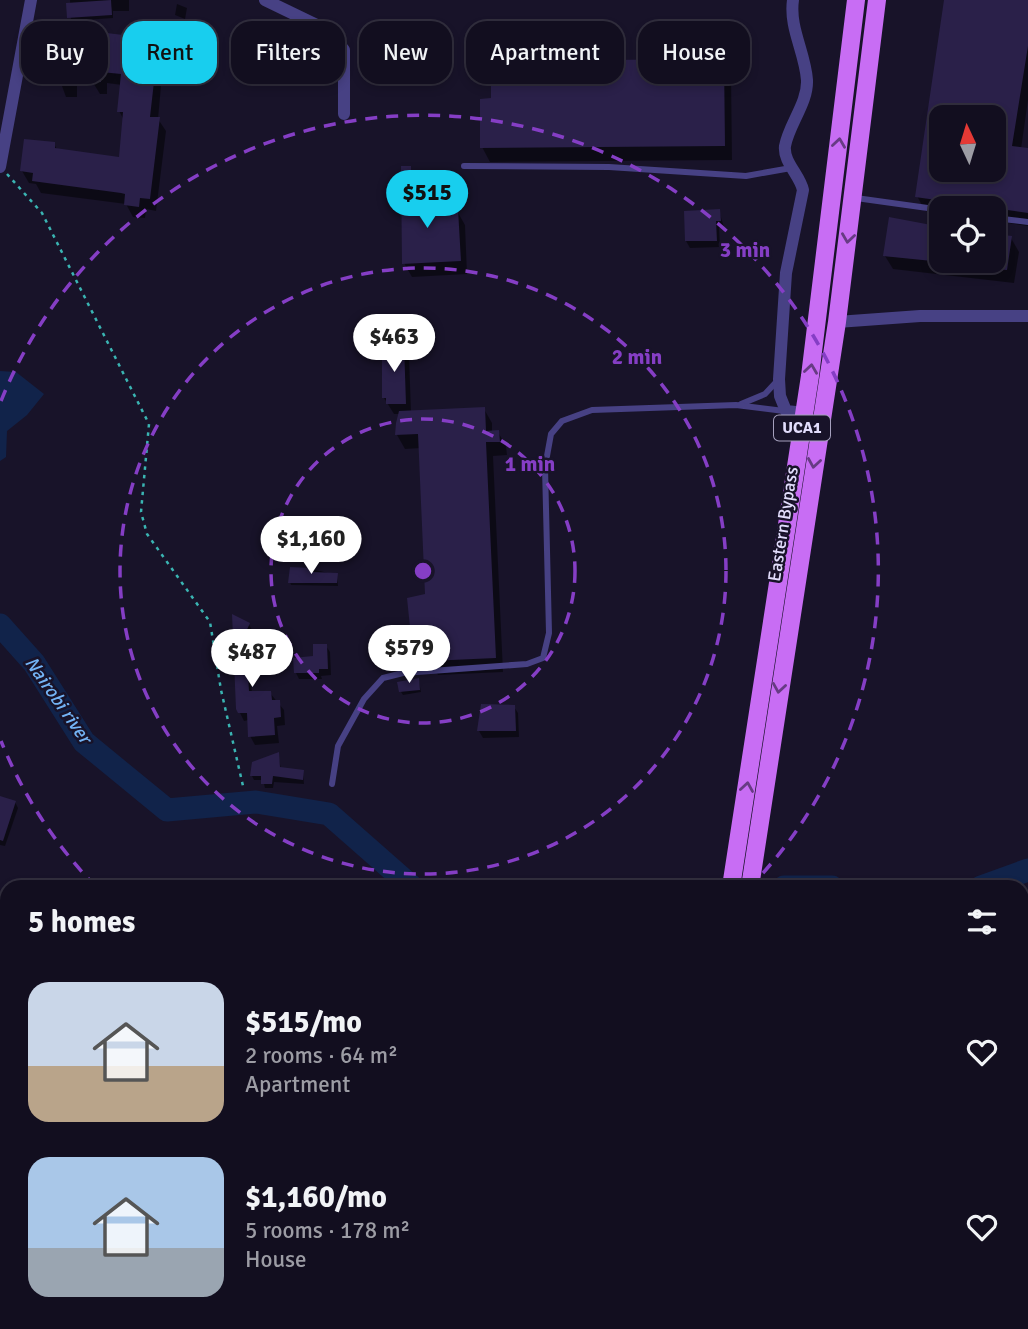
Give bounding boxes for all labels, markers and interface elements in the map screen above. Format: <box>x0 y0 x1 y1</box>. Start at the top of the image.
chip: Buy <box>21 21 108 84</box>
chip: Rent <box>122 21 217 84</box>
chip: Filters <box>231 21 345 84</box>
chip: New <box>359 21 452 84</box>
chip: Apartment <box>466 21 624 84</box>
chip: House <box>638 21 750 84</box>
north arrow <box>929 105 1006 182</box>
map controls <box>929 105 1006 273</box>
one-way arrow <box>831 137 846 149</box>
pin: $515 <box>386 170 468 230</box>
text: $515 <box>402 178 452 207</box>
button: locate <box>929 196 1006 273</box>
one-way arrow <box>841 232 856 244</box>
text: 3 min <box>720 237 770 263</box>
pin: $463 <box>353 314 435 374</box>
text: $463 <box>369 322 419 351</box>
text: 2 min <box>612 344 662 370</box>
one-way arrow <box>804 363 819 375</box>
road number: UCA1 <box>774 416 830 440</box>
text: 1 min <box>505 451 555 477</box>
one-way arrow <box>807 457 822 469</box>
street label: Eastern Bypass <box>763 465 803 583</box>
pin: $1,160 <box>254 516 368 576</box>
text: $1,160 <box>277 524 345 553</box>
centre of rings <box>411 559 435 583</box>
pin: $579 <box>368 626 450 685</box>
pin: $487 <box>211 630 293 689</box>
text: $579 <box>384 633 434 662</box>
text: $487 <box>227 637 277 666</box>
water label: Nairobi river <box>19 652 98 751</box>
one-way arrow <box>772 682 787 694</box>
one-way arrow <box>739 781 754 793</box>
icon: filters <box>963 903 1001 941</box>
text: 5 homes <box>28 904 135 941</box>
text: $515/mo <box>245 1004 362 1041</box>
icon: home <box>84 1010 168 1094</box>
icon: heart <box>963 1033 1001 1071</box>
text: 2 rooms · 64 m² <box>245 1041 398 1070</box>
text: Apartment <box>245 1070 350 1099</box>
text: $1,160/mo <box>245 1179 387 1216</box>
icon: home <box>84 1185 168 1269</box>
icon: heart <box>963 1208 1001 1246</box>
text: 5 rooms · 178 m² <box>245 1216 410 1245</box>
text: House <box>245 1245 307 1274</box>

